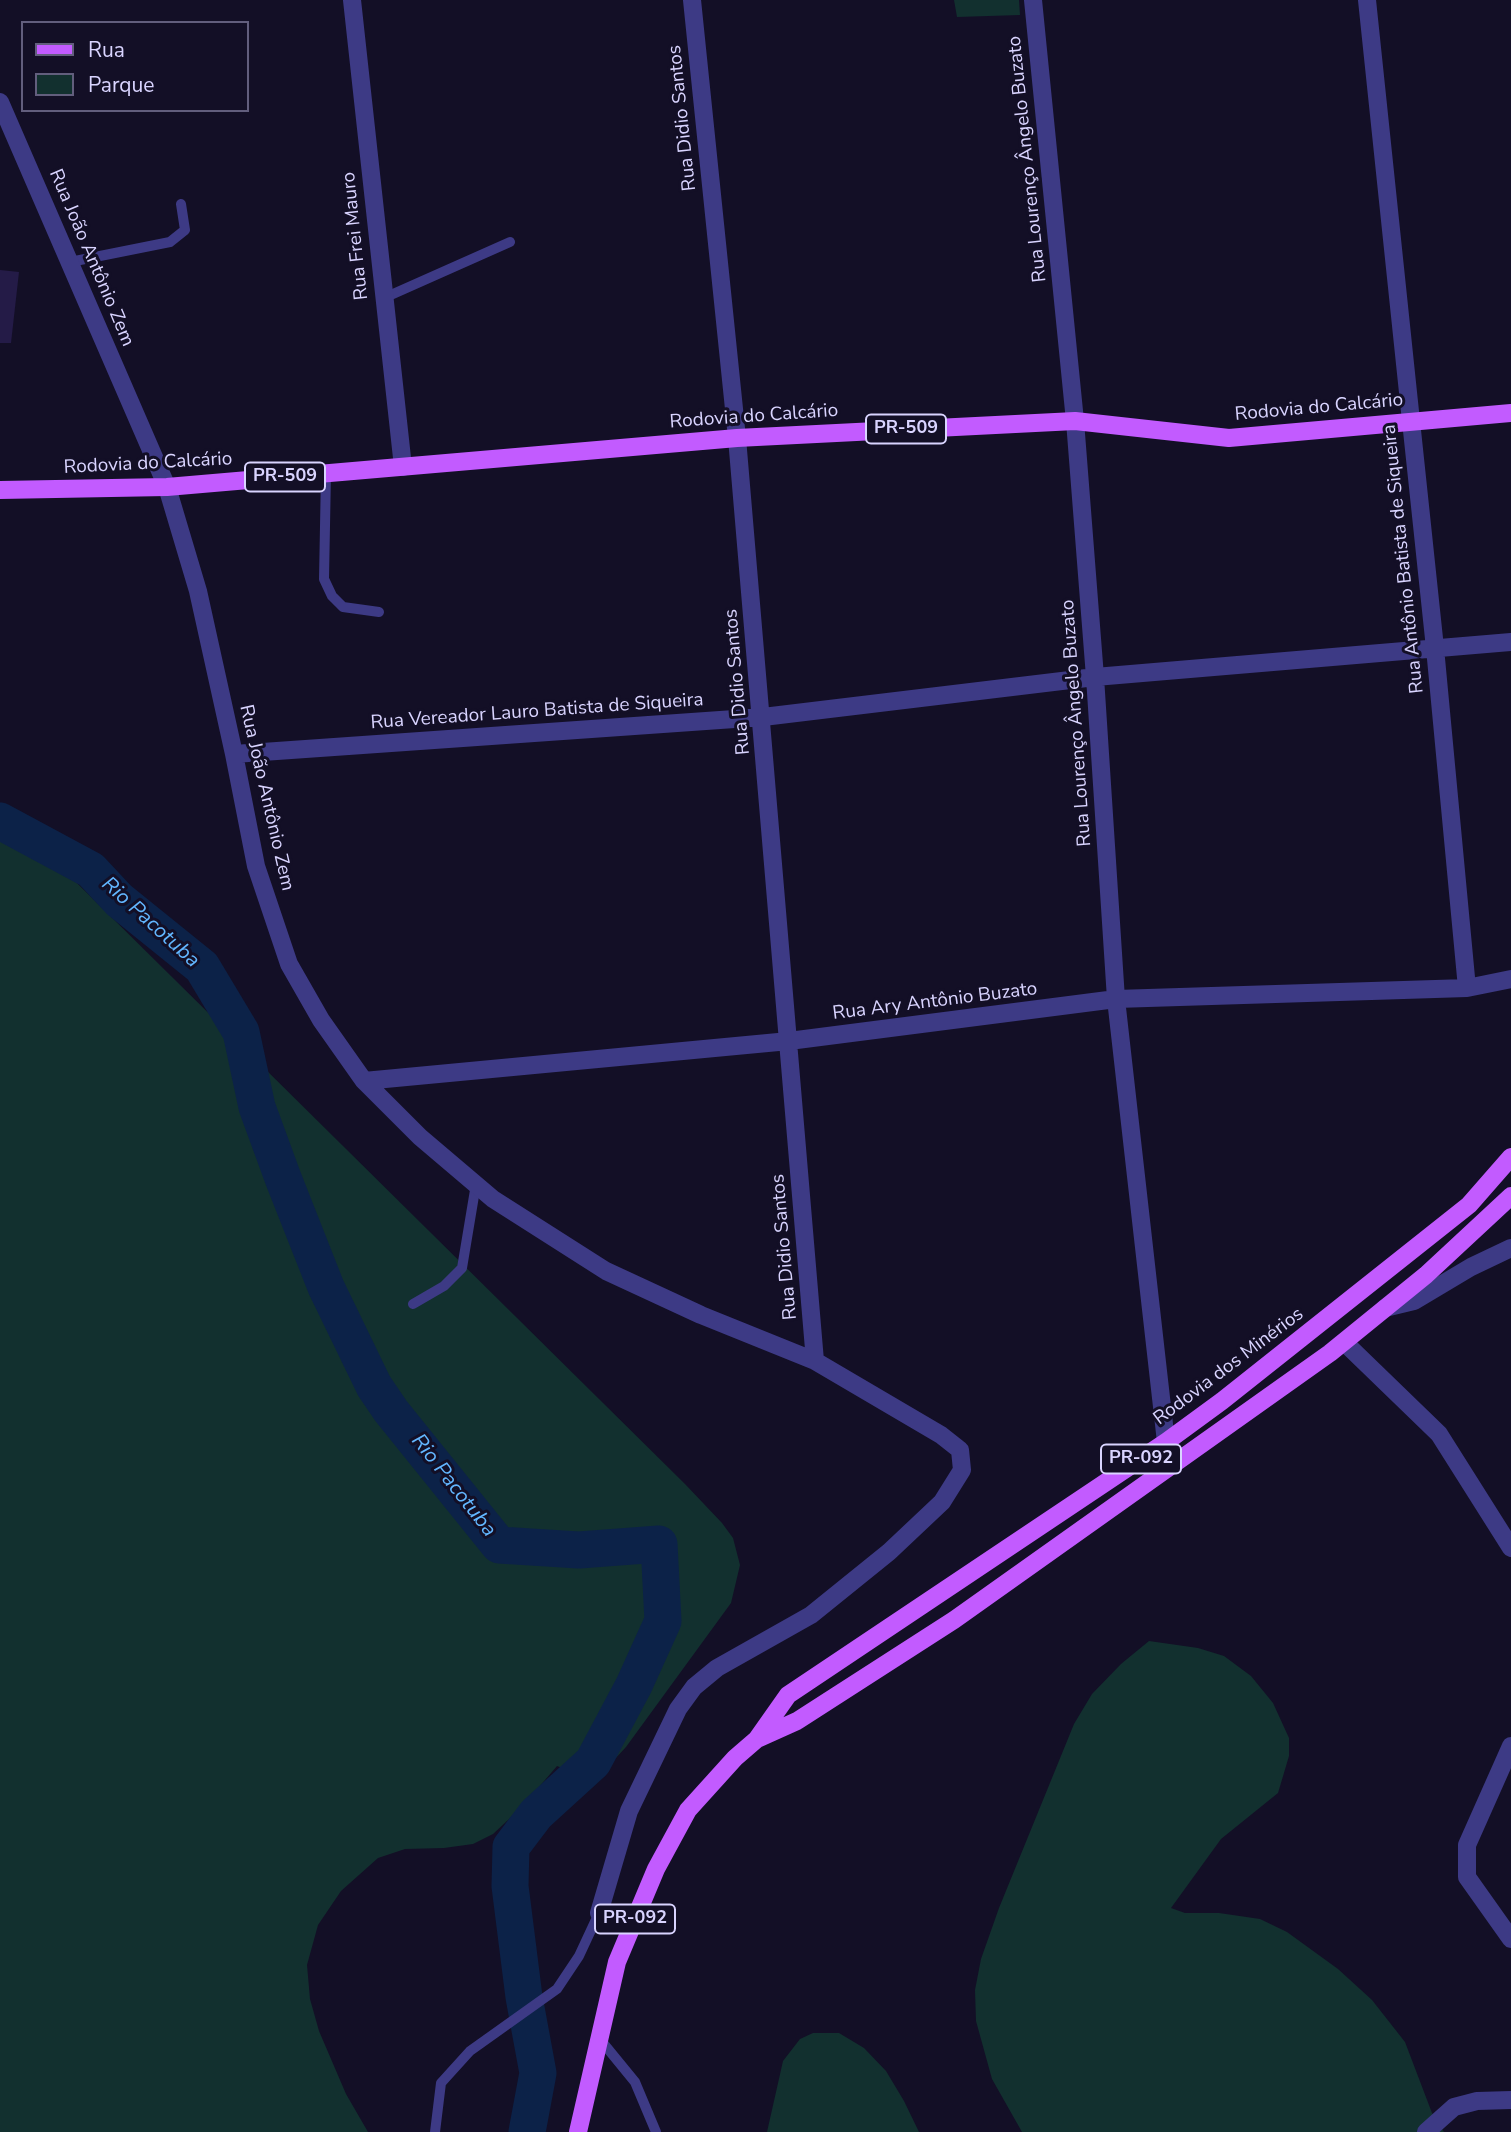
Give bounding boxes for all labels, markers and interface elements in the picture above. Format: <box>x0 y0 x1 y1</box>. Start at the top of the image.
legend <box>21 21 248 112</box>
street label: Rua Lourenço Ângelo Buzato <box>1004 35 1052 283</box>
text: Rua <box>88 36 125 64</box>
street label: Rua Didio Santos <box>664 44 702 192</box>
text: Parque <box>88 71 155 99</box>
street label: Rua João Antônio Zem <box>43 166 139 350</box>
street label: Rua Frei Mauro <box>338 171 374 301</box>
street label: Rodovia do Calcário <box>1234 389 1404 427</box>
street label: Rodovia do Calcário <box>669 400 839 434</box>
road number: PR-509 <box>866 414 946 444</box>
street label: Rua Antônio Batista de Siqueira <box>1379 423 1429 695</box>
street label: Rodovia do Calcário <box>63 448 233 480</box>
road number: PR-509 <box>245 462 325 491</box>
street label: Rua Lourenço Ângelo Buzato <box>1057 599 1097 847</box>
street label: Rua Didio Santos <box>720 608 756 756</box>
street label: Rua Vereador Lauro Batista de Siqueira <box>370 689 704 735</box>
street label: Rua João Antônio Zem <box>233 703 299 893</box>
water label: Rio Pacotuba <box>96 872 204 974</box>
street label: Rua Ary Antônio Buzato <box>831 978 1039 1026</box>
street label: Rua Didio Santos <box>767 1173 803 1321</box>
street label: Rodovia dos Minérios <box>1150 1303 1308 1431</box>
water label: Rio Pacotuba <box>405 1430 501 1542</box>
road number: PR-092 <box>1101 1444 1181 1474</box>
road number: PR-092 <box>595 1905 675 1934</box>

